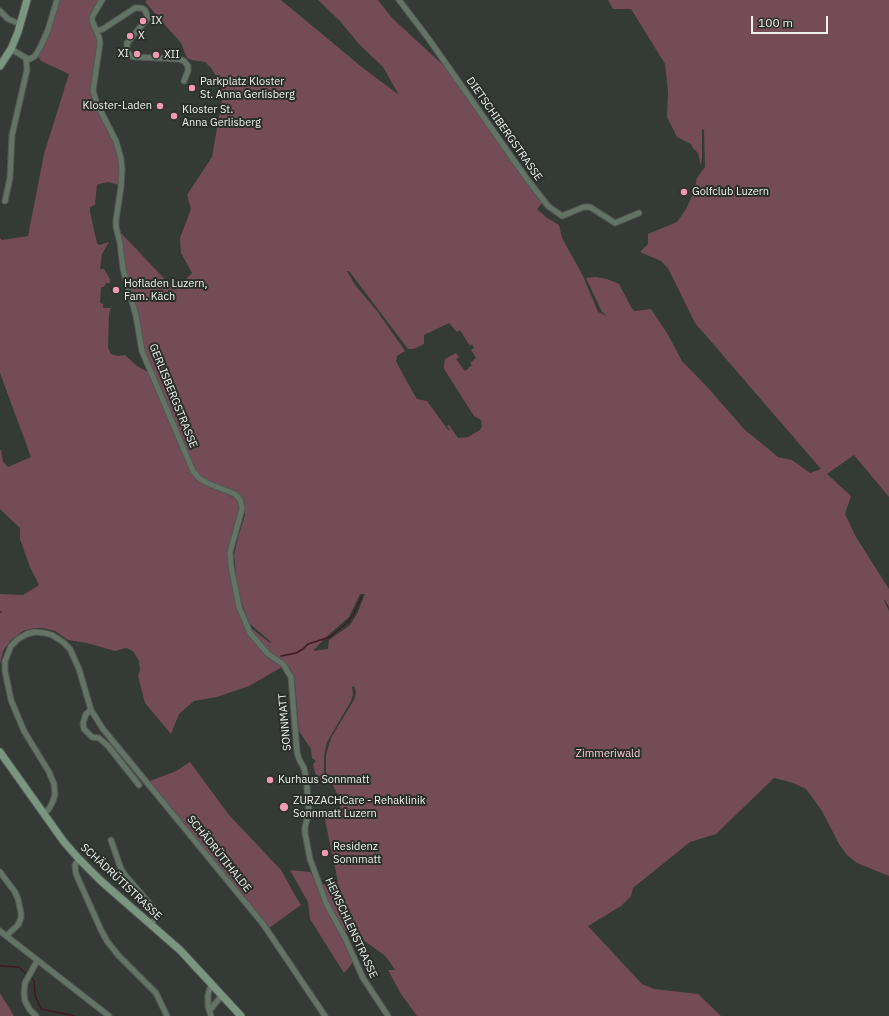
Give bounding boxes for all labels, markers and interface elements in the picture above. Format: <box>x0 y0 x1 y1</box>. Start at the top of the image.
scale bar <box>753 8 830 34</box>
place label: IX <box>151 14 162 28</box>
text: 100 m <box>758 15 793 30</box>
marker: IX <box>138 16 148 26</box>
place label: X <box>138 29 145 43</box>
marker: X <box>125 31 135 41</box>
place label: XI <box>118 47 129 61</box>
place label: XII <box>164 48 180 62</box>
marker: XI <box>132 49 142 59</box>
marker: XII <box>151 50 161 60</box>
place label: Parkplatz Kloster St. Anna Gerlisberg <box>200 75 295 101</box>
street label: DIETSCHIBERGSTRASSE <box>463 75 545 183</box>
marker: Parkplatz Kloster St. Anna Gerlisberg <box>187 83 197 93</box>
place label: Kloster-Laden <box>82 99 152 113</box>
marker: Kloster-Laden <box>155 101 165 111</box>
place label: Kloster St. Anna Gerlisberg <box>182 103 261 129</box>
marker: Kloster St. Anna Gerlisberg <box>169 111 179 121</box>
place label: Golfclub Luzern <box>692 185 769 199</box>
marker: Golfclub Luzern <box>679 187 689 197</box>
place label: Hofladen Luzern, Fam. Käch <box>124 277 208 303</box>
marker: Hofladen Luzern, Fam. Käch <box>111 285 121 295</box>
street label: GERLISBERGSTRASSE <box>146 342 200 450</box>
street label: SONNMATT <box>276 693 294 751</box>
park label: Zimmeriwald <box>576 747 640 761</box>
place label: Kurhaus Sonnmatt <box>278 773 370 787</box>
marker: Kurhaus Sonnmatt <box>265 775 275 785</box>
place label: ZURZACHCare - Rehaklinik Sonnmatt Luzern <box>293 794 425 820</box>
marker: ZURZACHCare - Rehaklinik Sonnmatt Luzern <box>278 801 290 813</box>
street label: SCHÄDRÜTIHALDE <box>184 813 254 895</box>
place label: Residenz Sonnmatt <box>333 840 381 866</box>
street label: SCHÄDRÜTISTRASSE <box>78 841 164 923</box>
marker: Residenz Sonnmatt <box>320 848 330 858</box>
street label: HEMSCHLENSTRASSE <box>322 876 380 980</box>

